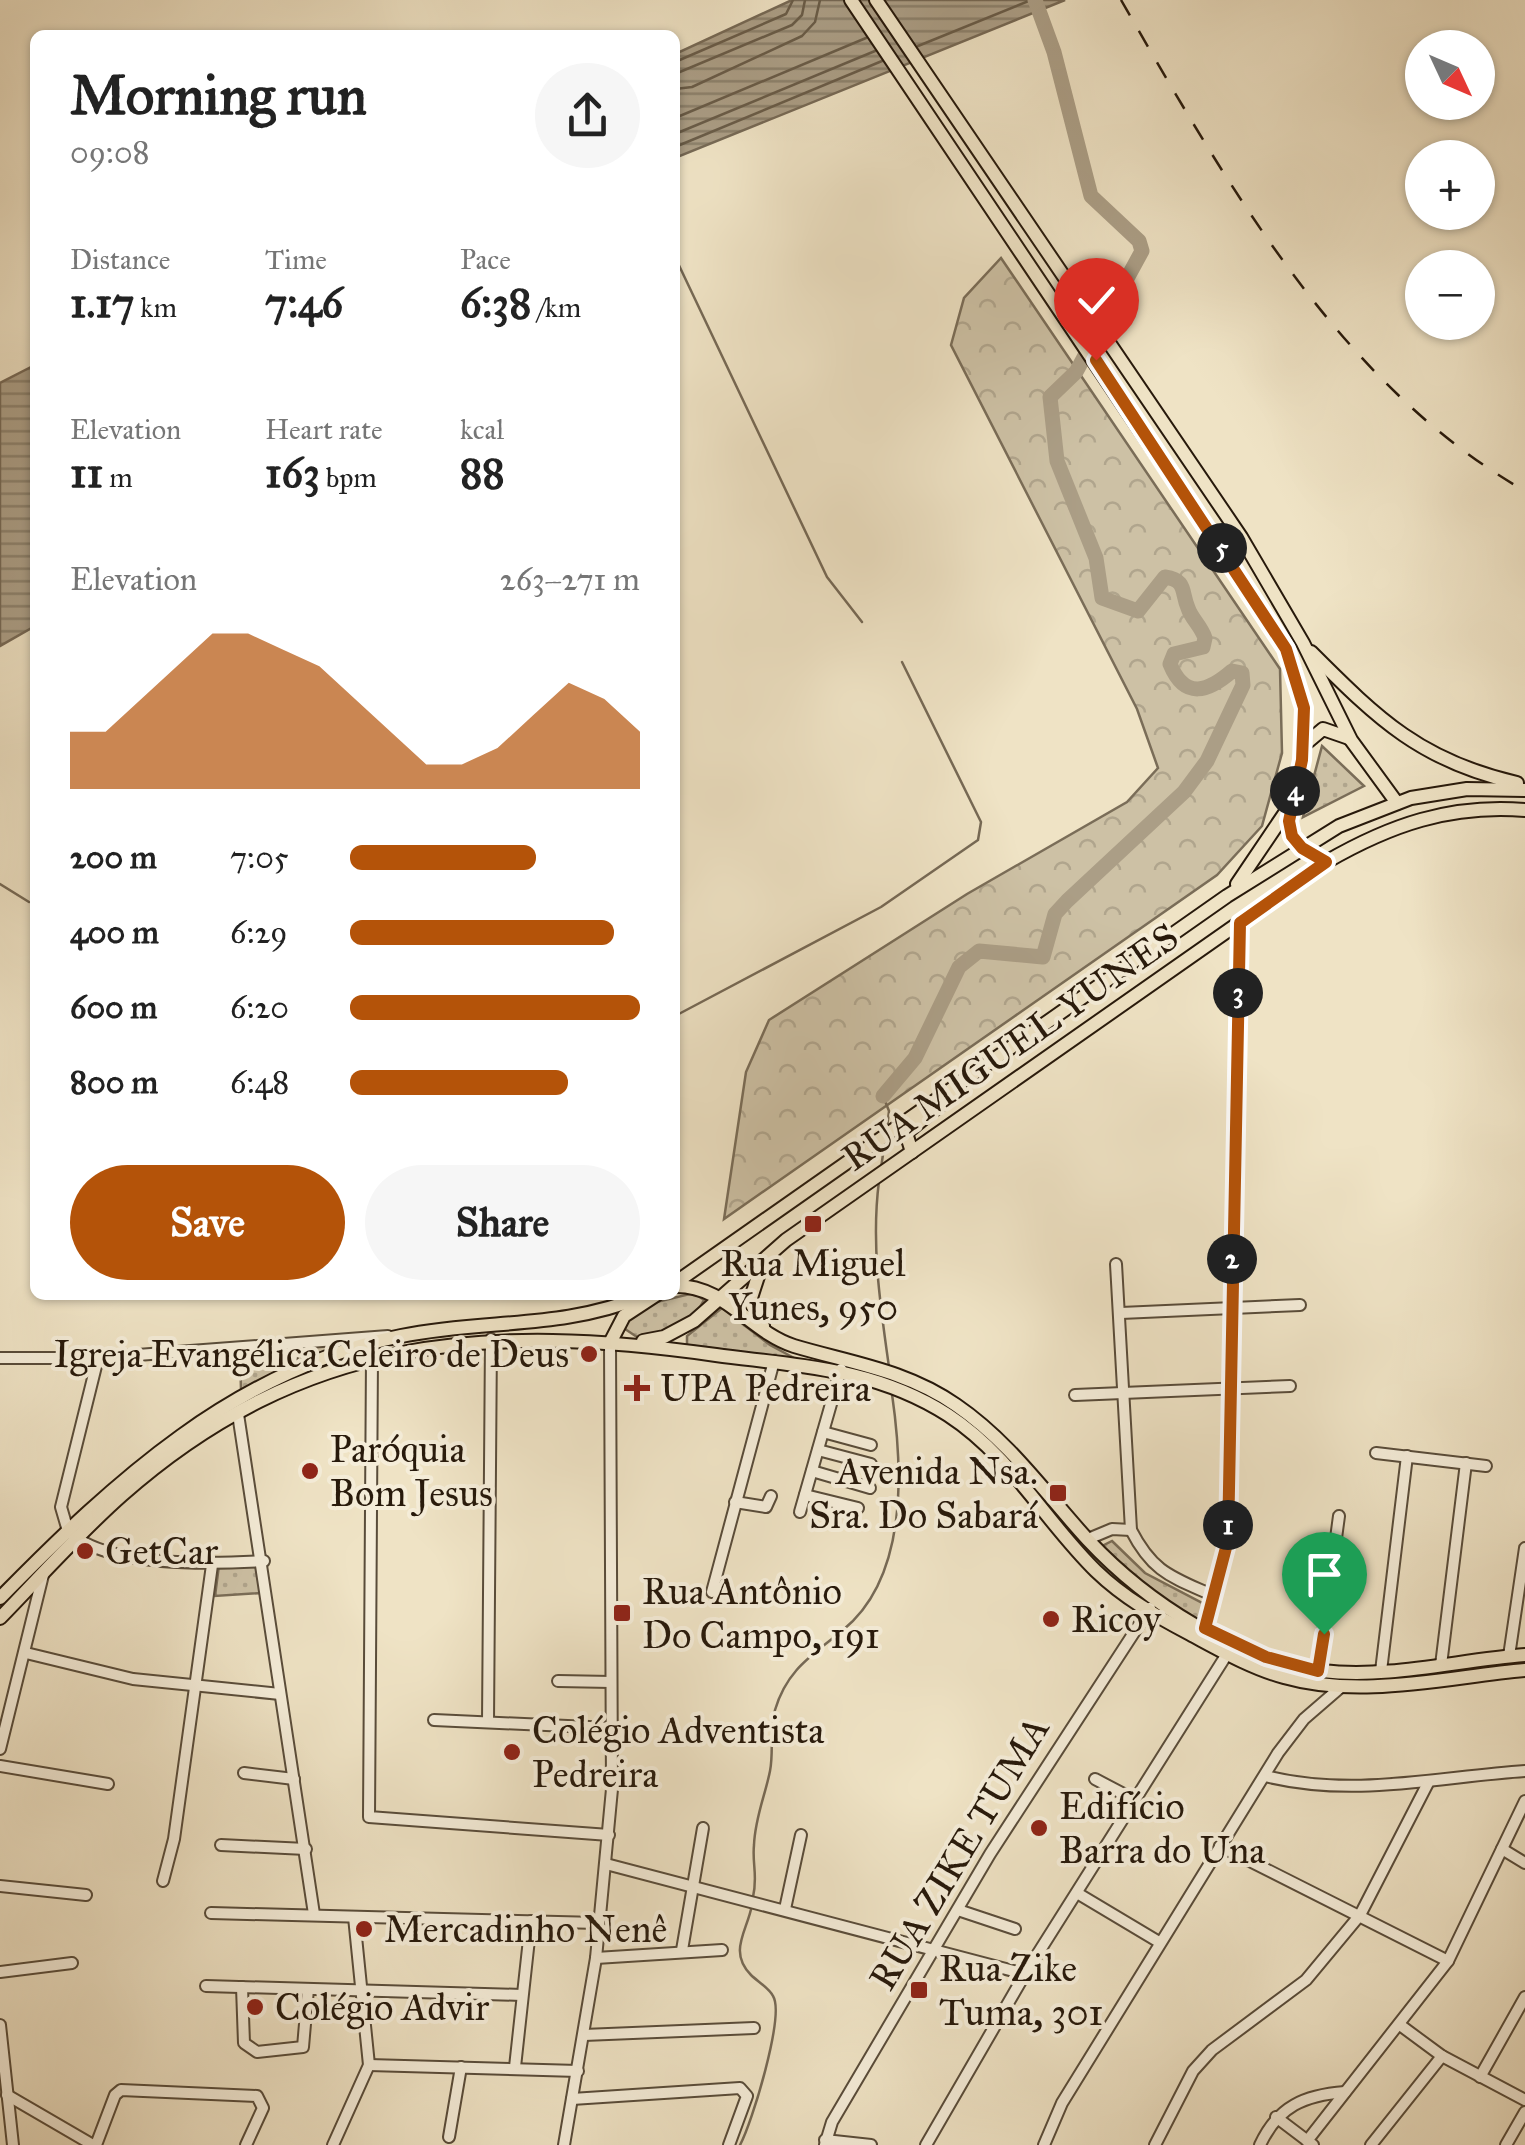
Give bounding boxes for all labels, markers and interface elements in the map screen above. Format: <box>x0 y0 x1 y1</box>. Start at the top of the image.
north arrow <box>1405 30 1495 120</box>
map controls <box>1405 30 1495 340</box>
text: Morning run <box>70 62 367 129</box>
button: share <box>535 63 640 168</box>
text: 09:08 <box>70 133 150 172</box>
button: + <box>1405 140 1495 230</box>
text: Distance <box>70 242 170 277</box>
text: Time <box>265 242 327 277</box>
text: Pace <box>460 242 511 277</box>
button: − <box>1405 250 1495 340</box>
pin <box>1054 258 1139 361</box>
icon: check <box>1069 273 1124 328</box>
text: 1.17 <box>70 277 134 329</box>
text: 7:46 <box>265 277 343 329</box>
text: 6:38 <box>460 277 531 329</box>
text: km <box>134 290 177 325</box>
text: /km <box>531 290 581 325</box>
text: Elevation <box>70 412 181 447</box>
text: Heart rate <box>265 412 383 447</box>
text: kcal <box>460 412 504 447</box>
text: 11 <box>70 447 103 499</box>
text: 163 <box>265 447 320 499</box>
text: 88 <box>460 447 505 499</box>
text: m <box>103 460 133 495</box>
text: bpm <box>320 460 377 495</box>
pin: 5 <box>1197 523 1247 573</box>
text: 5 <box>1215 530 1229 565</box>
text: Elevation <box>70 560 197 599</box>
text: 263–271 m <box>500 560 640 599</box>
pin: 4 <box>1270 766 1320 816</box>
text: 4 <box>1287 773 1303 808</box>
text: 200 m <box>70 838 157 877</box>
text: 7:05 <box>230 838 289 877</box>
text: 400 m <box>70 913 159 952</box>
text: 6:29 <box>230 913 287 952</box>
street label: RUA MIGUEL YUNES <box>833 913 1187 1181</box>
pin: 3 <box>1213 968 1263 1018</box>
text: 3 <box>1232 975 1244 1010</box>
text: 600 m <box>70 988 157 1027</box>
text: 6:20 <box>230 988 289 1027</box>
text: 800 m <box>70 1063 158 1102</box>
text: 6:48 <box>230 1063 289 1102</box>
button: Save <box>70 1165 345 1280</box>
button: Share <box>365 1165 640 1280</box>
marker: Rua Miguel Yunes, 950 <box>802 1213 824 1235</box>
pin: 2 <box>1207 1234 1257 1284</box>
place label: Rua Miguel Yunes, 950 <box>721 1240 906 1330</box>
text: 2 <box>1225 1241 1239 1276</box>
place label: Igreja Evangélica Celeiro de Deus <box>54 1331 569 1377</box>
marker: Igreja Evangélica Celeiro de Deus <box>578 1343 600 1365</box>
place label: UPA Pedreira <box>660 1365 872 1411</box>
marker: UPA Pedreira <box>624 1375 650 1401</box>
place label: Paróquia Bom Jesus <box>330 1426 493 1517</box>
place label: Avenida Nsa. Sra. Do Sabará <box>809 1448 1039 1538</box>
marker: Paróquia Bom Jesus <box>299 1460 321 1482</box>
marker: Avenida Nsa. Sra. Do Sabará <box>1047 1482 1069 1504</box>
pin: 1 <box>1203 1500 1253 1550</box>
text: 1 <box>1222 1507 1234 1542</box>
place label: GetCar <box>105 1528 219 1574</box>
pin <box>1282 1532 1367 1635</box>
marker: GetCar <box>74 1540 96 1562</box>
icon: arrive <box>1297 1547 1352 1602</box>
place label: Rua Antônio Do Campo, 191 <box>642 1568 880 1658</box>
place label: Ricoy <box>1071 1596 1162 1642</box>
marker: Rua Antônio Do Campo, 191 <box>611 1602 633 1624</box>
marker: Ricoy <box>1040 1608 1062 1630</box>
place label: Colégio Adventista Pedreira <box>532 1707 825 1797</box>
street label: RUA ZIKE TUMA <box>859 1707 1059 1998</box>
marker: Colégio Adventista Pedreira <box>501 1741 523 1763</box>
place label: Edifício Barra do Una <box>1059 1783 1266 1873</box>
marker: Edifício Barra do Una <box>1028 1817 1050 1839</box>
place label: Mercadinho Nenê <box>384 1906 667 1952</box>
marker: Mercadinho Nenê <box>353 1918 375 1940</box>
place label: Rua Zike Tuma, 301 <box>939 1945 1103 2035</box>
marker: Rua Zike Tuma, 301 <box>908 1979 930 2001</box>
place label: Colégio Advir <box>275 1984 490 2030</box>
marker: Colégio Advir <box>244 1996 266 2018</box>

